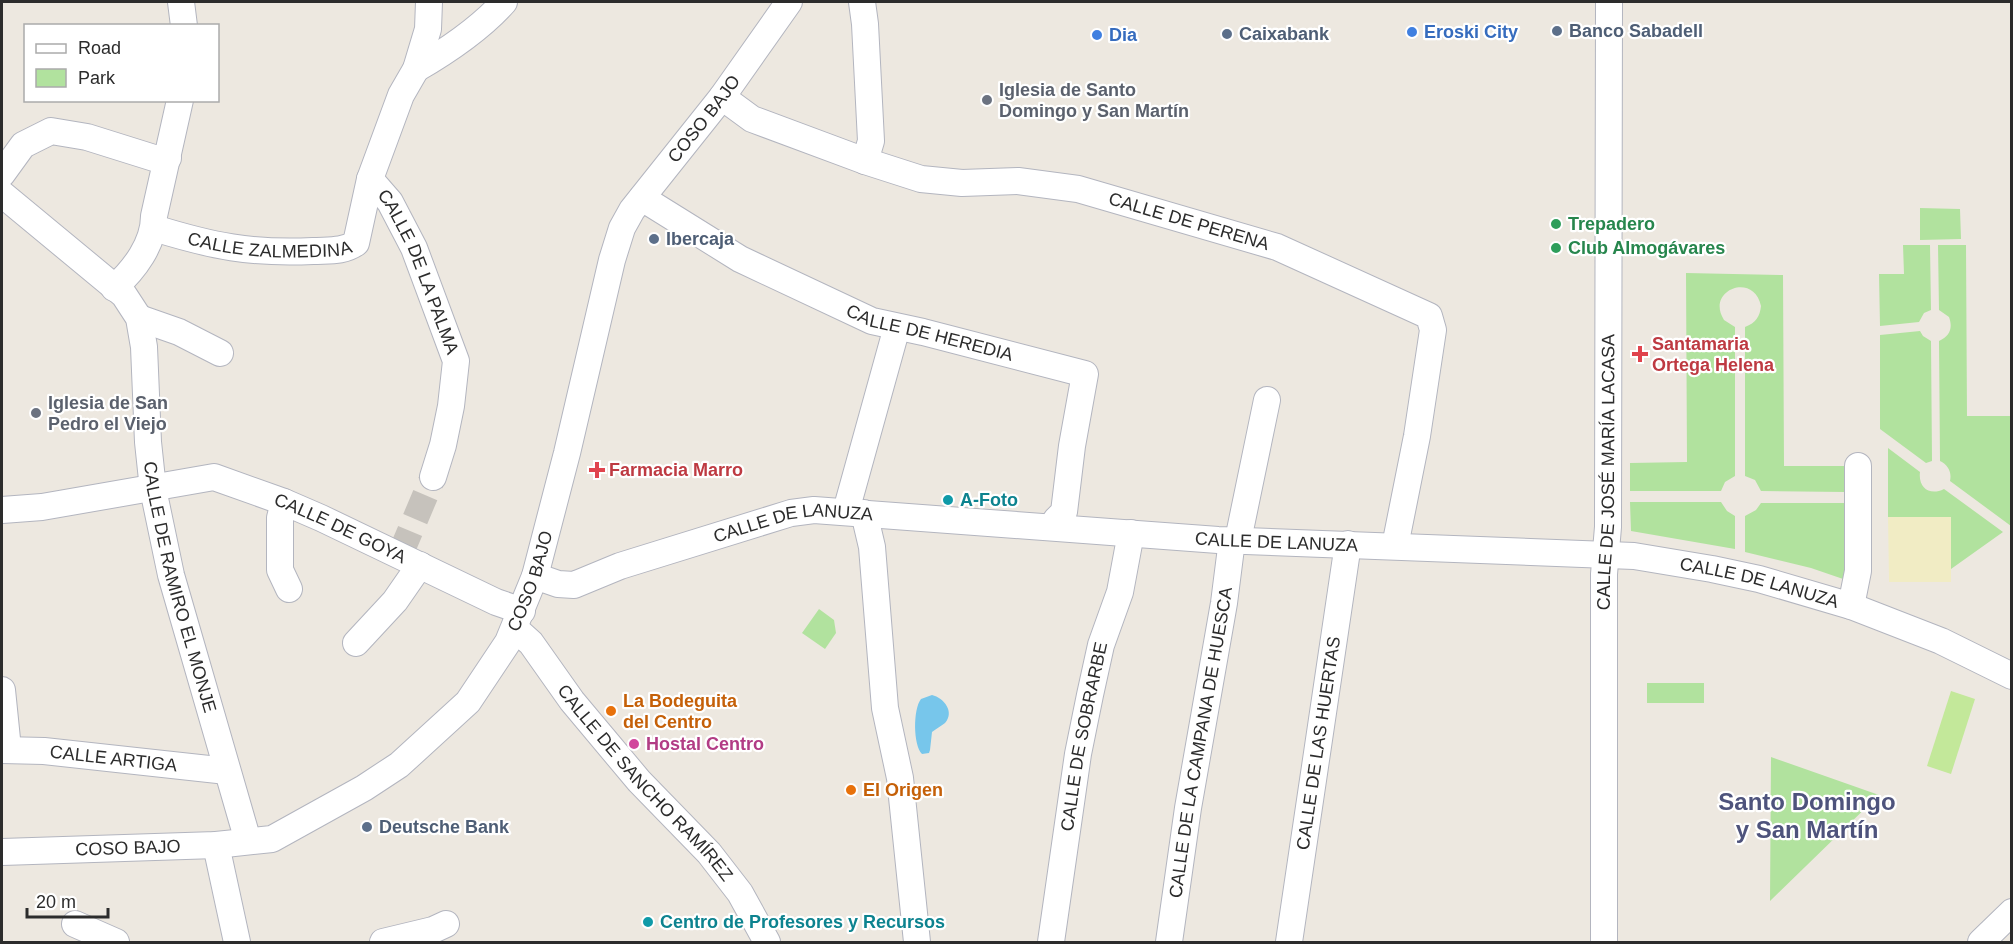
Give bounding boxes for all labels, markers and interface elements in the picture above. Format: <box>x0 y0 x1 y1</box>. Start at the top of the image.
place label: Banco Sabadell <box>1569 21 1703 41</box>
place label: Eroski City <box>1424 22 1518 42</box>
legend <box>24 24 219 102</box>
place label: Caixabank <box>1239 24 1330 44</box>
marker: Banco Sabadell <box>1550 24 1564 38</box>
place label: Dia <box>1109 25 1138 45</box>
marker: Eroski City <box>1405 25 1419 39</box>
marker: Caixabank <box>1220 27 1234 41</box>
marker: Dia <box>1090 28 1104 42</box>
text: Road <box>78 38 121 58</box>
text: Park <box>78 68 116 88</box>
street label: COSO BAJO <box>664 71 744 166</box>
place label: Iglesia de Santo Domingo y San Martín <box>999 80 1189 121</box>
marker: Iglesia de Santo Domingo y San Martín <box>980 93 994 107</box>
street label: CALLE DE LA PALMA <box>374 185 463 357</box>
street label: CALLE DE PERENA <box>1106 189 1272 254</box>
place label: Trepadero <box>1568 214 1655 234</box>
marker: Trepadero <box>1549 217 1563 231</box>
street label: CALLE ZALMEDINA <box>186 228 354 262</box>
place label: Ibercaja <box>666 229 735 249</box>
marker: Ibercaja <box>647 232 661 246</box>
place label: Club Almogávares <box>1568 238 1725 258</box>
marker: Club Almogávares <box>1549 241 1563 255</box>
street label: CALLE DE HEREDIA <box>843 300 1015 365</box>
street label: CALLE DE JOSÉ MARÍA LACASA <box>1594 334 1618 610</box>
place label: Santamaria Ortega Helena <box>1652 334 1775 375</box>
marker: Santamaria Ortega Helena <box>1633 347 1647 361</box>
place label: Iglesia de San Pedro el Viejo <box>48 393 168 434</box>
marker: Iglesia de San Pedro el Viejo <box>29 406 43 420</box>
street label: CALLE DE RAMIRO EL MONJE <box>140 460 220 715</box>
place label: Farmacia Marro <box>609 460 743 480</box>
marker: Farmacia Marro <box>590 463 604 477</box>
street label: CALLE DE GOYA <box>272 489 409 567</box>
place label: A-Foto <box>960 490 1018 510</box>
marker: A-Foto <box>941 493 955 507</box>
street label: CALLE DE LANUZA <box>711 500 874 546</box>
street label: CALLE DE LANUZA <box>1194 528 1358 555</box>
street label: COSO BAJO <box>503 529 556 634</box>
street label: CALLE DE LANUZA <box>1678 554 1841 612</box>
street label: CALLE DE LA CAMPANA DE HUESCA <box>1165 586 1236 899</box>
street label: CALLE DE LAS HUERTAS <box>1293 635 1344 851</box>
street label: CALLE DE SOBRARBE <box>1057 640 1111 833</box>
street label: CALLE DE SANCHO RAMÍREZ <box>554 681 737 885</box>
place label: La Bodeguita del Centro <box>623 691 738 732</box>
marker: La Bodeguita del Centro <box>604 704 618 718</box>
place label: Hostal Centro <box>646 734 764 754</box>
marker: Hostal Centro <box>627 737 641 751</box>
street label: CALLE ARTIGA <box>49 742 178 775</box>
place label: El Origen <box>863 780 943 800</box>
marker: El Origen <box>844 783 858 797</box>
district label: Santo Domingo y San Martín <box>1718 788 1896 843</box>
place label: Deutsche Bank <box>379 817 510 837</box>
marker: Deutsche Bank <box>360 820 374 834</box>
street label: COSO BAJO <box>75 836 181 860</box>
scale bar <box>27 881 108 919</box>
text: 20 m <box>36 892 76 912</box>
place label: Centro de Profesores y Recursos <box>660 912 945 932</box>
marker: Centro de Profesores y Recursos <box>641 915 655 929</box>

